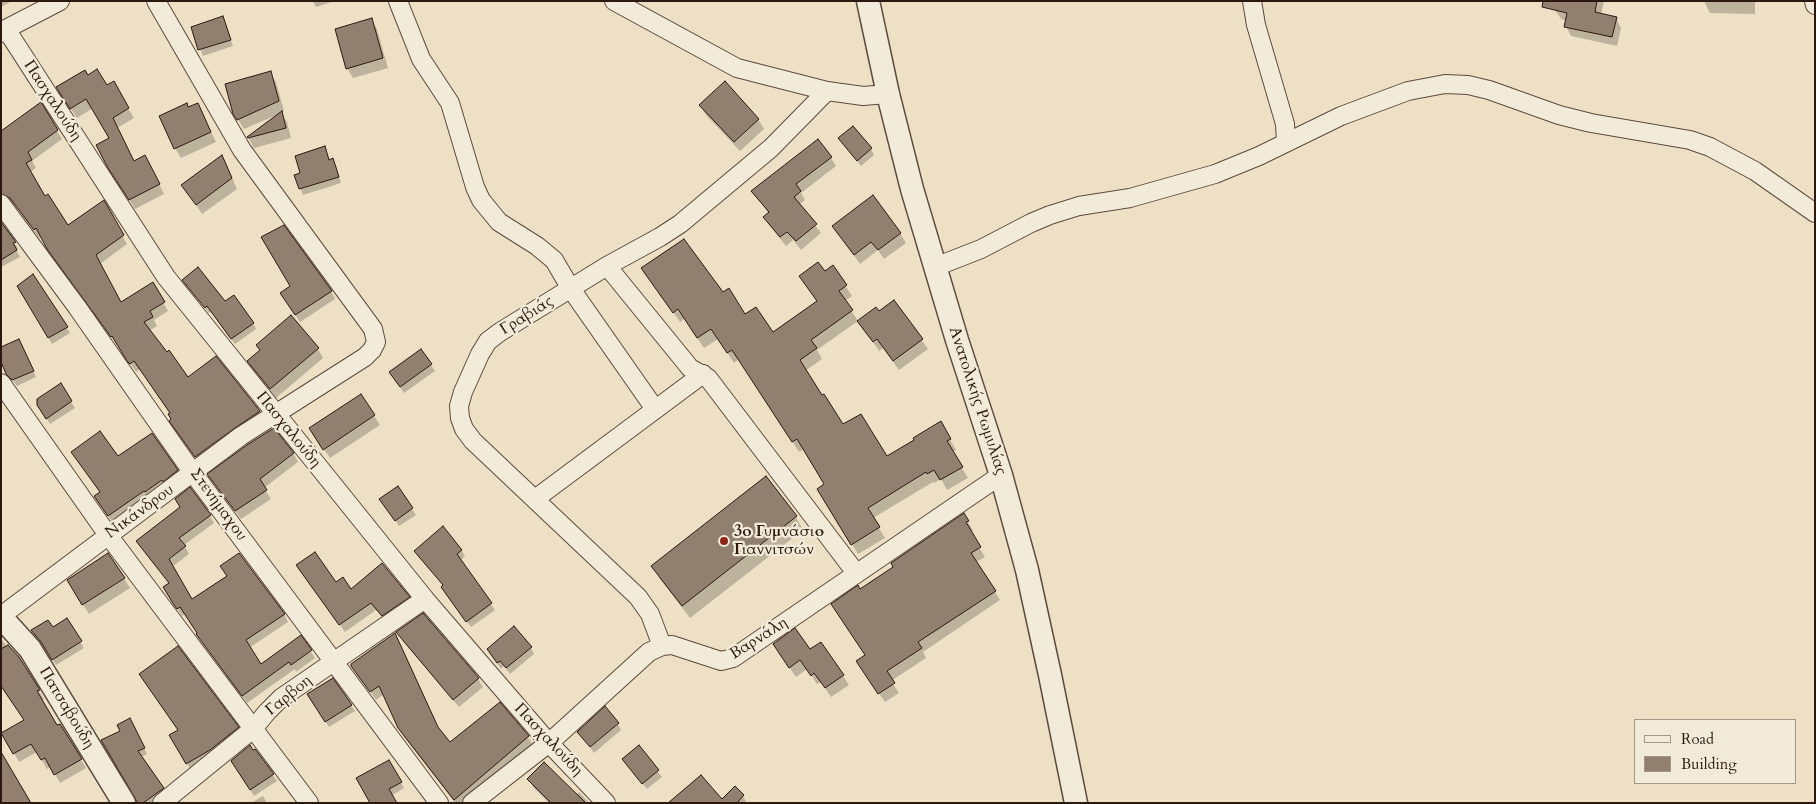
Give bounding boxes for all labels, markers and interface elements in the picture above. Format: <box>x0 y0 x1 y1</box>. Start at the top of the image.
street label: Πασχαλούδη <box>19 57 85 145</box>
street label: Γραβιάς <box>497 292 557 340</box>
street label: Ανατολικής Ρωμυλίας <box>944 324 1010 478</box>
street label: Πασχαλούδη <box>251 388 325 472</box>
street label: Στενήμαχου <box>185 465 251 545</box>
street label: Νικάνδρου <box>102 481 178 543</box>
place label: 3ο Γυμνάσιο Γιαννιτσών <box>734 522 824 560</box>
marker: 3ο Γυμνάσιο Γιαννιτσών <box>718 535 730 547</box>
street label: Βαρνάλη <box>727 614 791 664</box>
street label: Πατσαβούδη <box>34 664 98 752</box>
street label: Γαρβοη <box>262 672 316 720</box>
street label: Πασχαλούδη <box>509 700 587 780</box>
legend <box>1634 719 1796 784</box>
text: Road <box>1681 729 1714 749</box>
text: Building <box>1681 754 1737 774</box>

